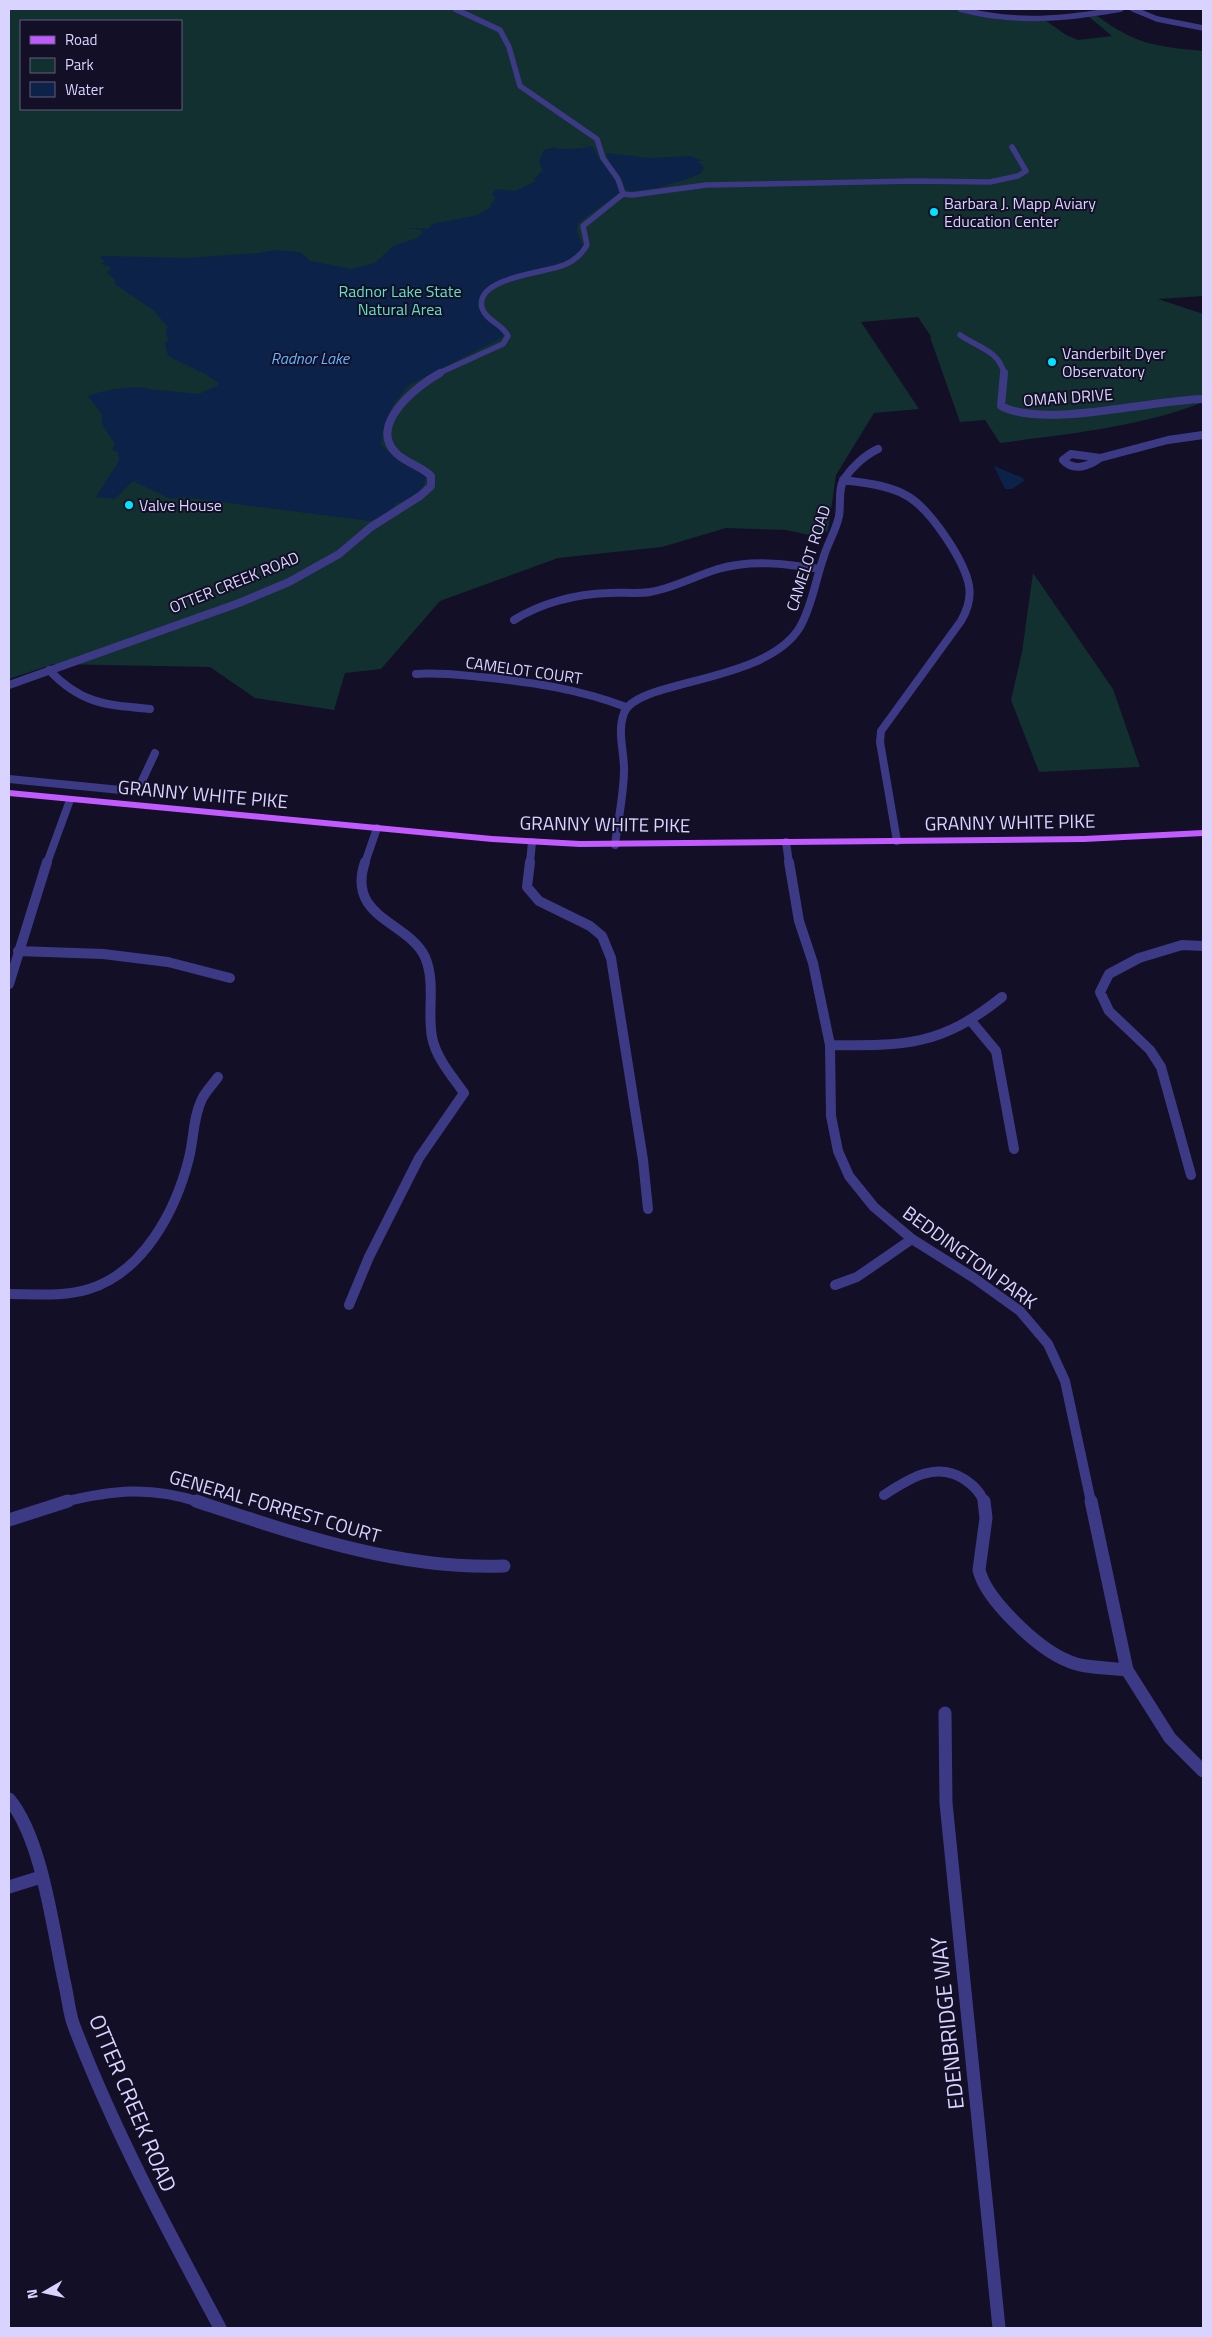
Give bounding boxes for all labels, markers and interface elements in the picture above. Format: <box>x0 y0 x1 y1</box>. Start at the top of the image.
legend <box>20 20 182 110</box>
text: Road <box>65 28 97 51</box>
text: Park <box>65 53 94 76</box>
text: Water <box>65 78 104 101</box>
place label: Barbara J. Mapp Aviary Education Center <box>944 191 1096 233</box>
marker: Barbara J. Mapp Aviary Education Center <box>928 206 940 218</box>
park label: Radnor Lake State Natural Area <box>338 279 462 321</box>
place label: Vanderbilt Dyer Observatory <box>1062 341 1166 383</box>
water label: Radnor Lake <box>271 346 351 370</box>
marker: Vanderbilt Dyer Observatory <box>1046 356 1058 368</box>
street label: OMAN DRIVE <box>1022 382 1114 412</box>
place label: Valve House <box>139 493 222 517</box>
marker: Valve House <box>123 499 135 511</box>
street label: CAMELOT ROAD <box>780 502 836 614</box>
street label: OTTER CREEK ROAD <box>165 545 303 619</box>
street label: CAMELOT COURT <box>464 650 584 690</box>
street label: GRANNY WHITE PIKE <box>117 772 289 815</box>
street label: GRANNY WHITE PIKE <box>924 806 1096 837</box>
street label: GRANNY WHITE PIKE <box>519 808 691 839</box>
street label: BEDDINGTON PARK <box>897 1198 1044 1315</box>
street label: GENERAL FORREST COURT <box>166 1461 384 1550</box>
street label: EDENBRIDGE WAY <box>921 1935 973 2111</box>
street label: OTTER CREEK ROAD <box>80 2009 186 2197</box>
north arrow <box>20 2267 70 2317</box>
text: N <box>21 2288 43 2301</box>

